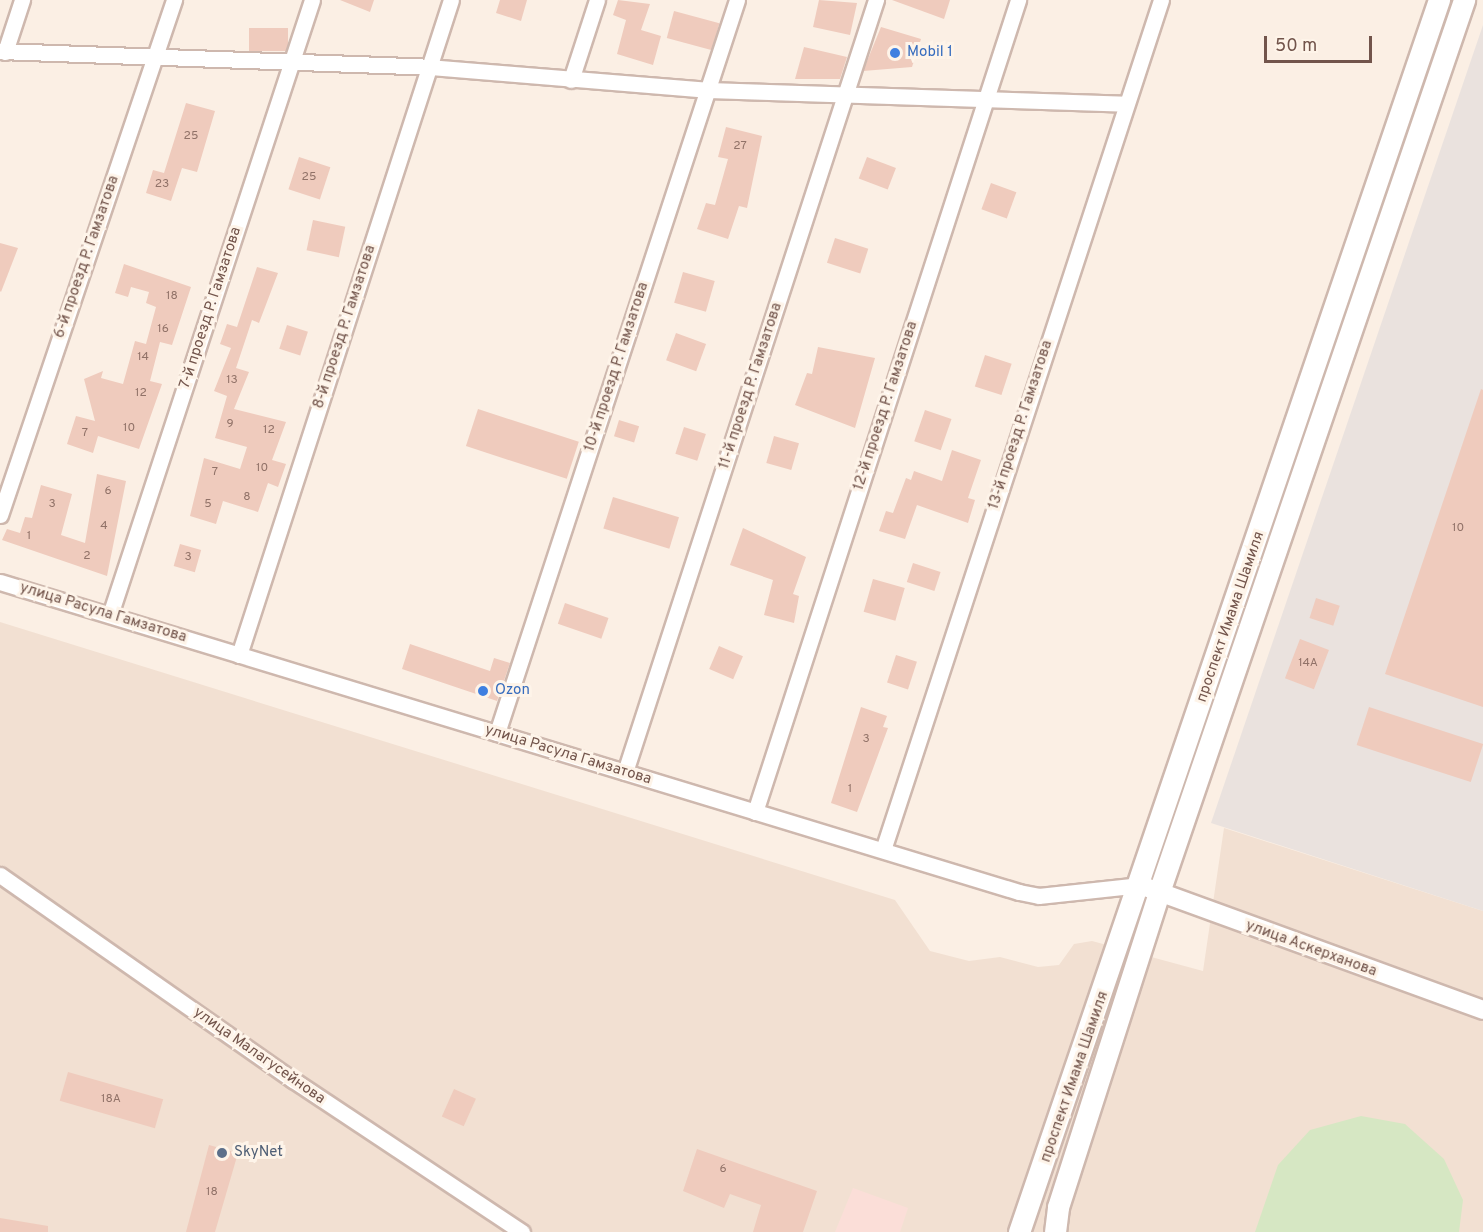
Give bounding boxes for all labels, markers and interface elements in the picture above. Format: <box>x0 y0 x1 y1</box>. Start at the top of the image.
scale bar <box>1267 24 1375 62</box>
text: 50 m <box>1275 35 1317 58</box>
place label: Mobil 1 <box>907 44 953 62</box>
marker: Mobil 1 <box>888 46 902 60</box>
house number: 25 <box>184 130 198 144</box>
house number: 27 <box>733 140 747 154</box>
house number: 25 <box>302 171 316 185</box>
street label: 6-й проезд Р. Гамзатова <box>51 173 123 341</box>
house number: 23 <box>155 178 169 192</box>
street label: 7-й проезд Р. Гамзатова <box>176 225 246 391</box>
street label: 8-й проезд Р. Гамзатова <box>310 243 380 411</box>
street label: 10-й проезд Р. Гамзатова <box>581 280 653 454</box>
house number: 18 <box>166 290 178 304</box>
street label: 11-й проезд Р. Гамзатова <box>716 301 786 471</box>
street label: 12-й проезд Р. Гамзатова <box>850 319 922 493</box>
house number: 16 <box>157 323 169 337</box>
street label: 13-й проезд Р. Гамзатова <box>985 338 1057 512</box>
house number: 14 <box>137 351 149 365</box>
house number: 13 <box>226 374 238 388</box>
house number: 12 <box>135 387 147 401</box>
house number: 9 <box>226 418 234 432</box>
house number: 10 <box>123 422 135 436</box>
house number: 12 <box>263 424 275 438</box>
house number: 7 <box>82 427 88 441</box>
house number: 10 <box>256 462 268 476</box>
house number: 7 <box>212 466 218 480</box>
house number: 6 <box>104 485 112 499</box>
house number: 8 <box>243 491 251 505</box>
house number: 3 <box>48 498 56 512</box>
house number: 5 <box>204 498 212 512</box>
house number: 4 <box>100 520 108 534</box>
house number: 10 <box>1452 522 1464 536</box>
street label: проспект Имама Шамиля <box>1193 529 1269 705</box>
house number: 1 <box>27 530 31 544</box>
house number: 2 <box>83 550 91 564</box>
house number: 3 <box>184 551 192 565</box>
street label: улица Расула Гамзатова <box>18 579 188 647</box>
house number: 14А <box>1298 657 1318 671</box>
place label: Ozon <box>495 682 530 700</box>
marker: Ozon <box>476 684 490 698</box>
street label: улица Расула Гамзатова <box>483 721 653 789</box>
house number: 3 <box>862 733 870 747</box>
house number: 1 <box>848 783 852 797</box>
street label: улица Аскерханова <box>1243 917 1379 981</box>
street label: проспект Имама Шамиля <box>1037 989 1113 1165</box>
street label: улица Малагусейнова <box>190 1004 328 1108</box>
house number: 18А <box>101 1093 121 1107</box>
place label: SkyNet <box>234 1144 283 1162</box>
marker: SkyNet <box>215 1146 229 1160</box>
house number: 6 <box>719 1163 727 1177</box>
house number: 18 <box>206 1186 218 1200</box>

